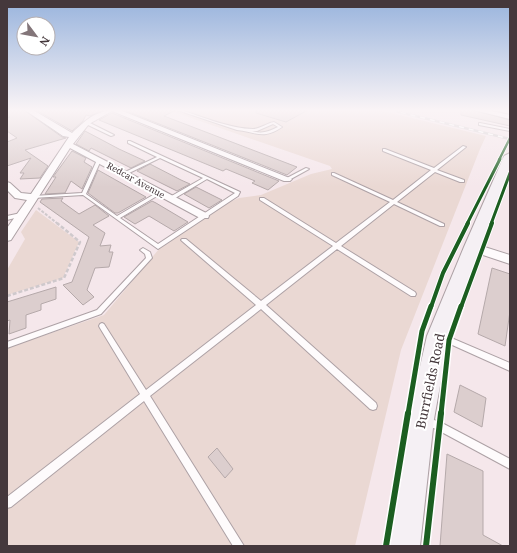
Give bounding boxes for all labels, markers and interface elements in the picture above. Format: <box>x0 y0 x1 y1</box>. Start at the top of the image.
north arrow <box>16 16 56 56</box>
text: N <box>36 34 54 49</box>
street label: Redcar Avenue <box>105 159 168 201</box>
street label: Burrfields Road <box>411 332 449 430</box>

